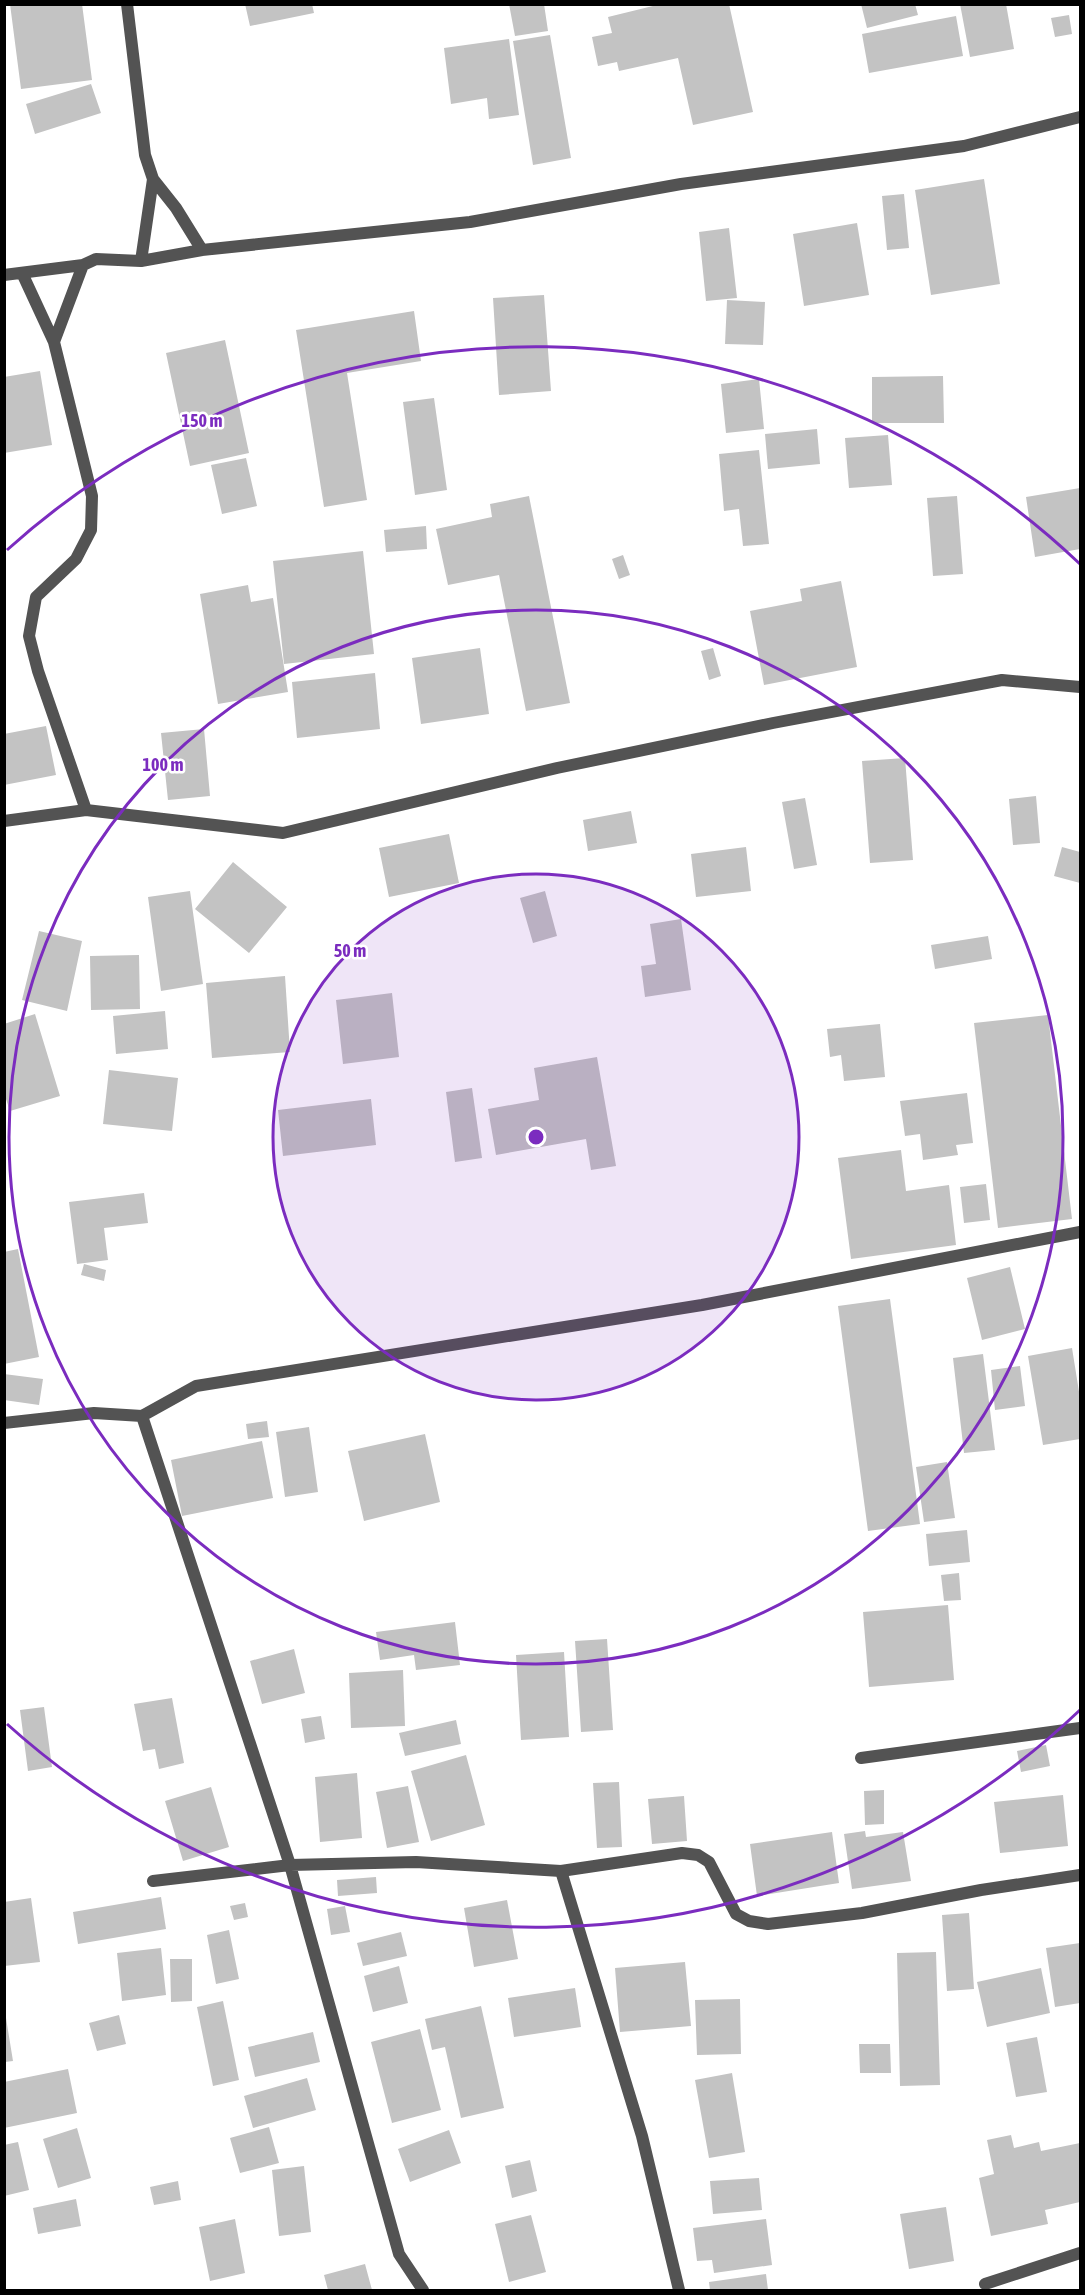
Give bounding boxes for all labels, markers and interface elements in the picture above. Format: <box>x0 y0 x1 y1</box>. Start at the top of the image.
text: 150 m <box>182 410 222 431</box>
text: 100 m <box>143 754 183 775</box>
text: 50 m <box>334 940 366 961</box>
centre of rings <box>526 1127 546 1147</box>

